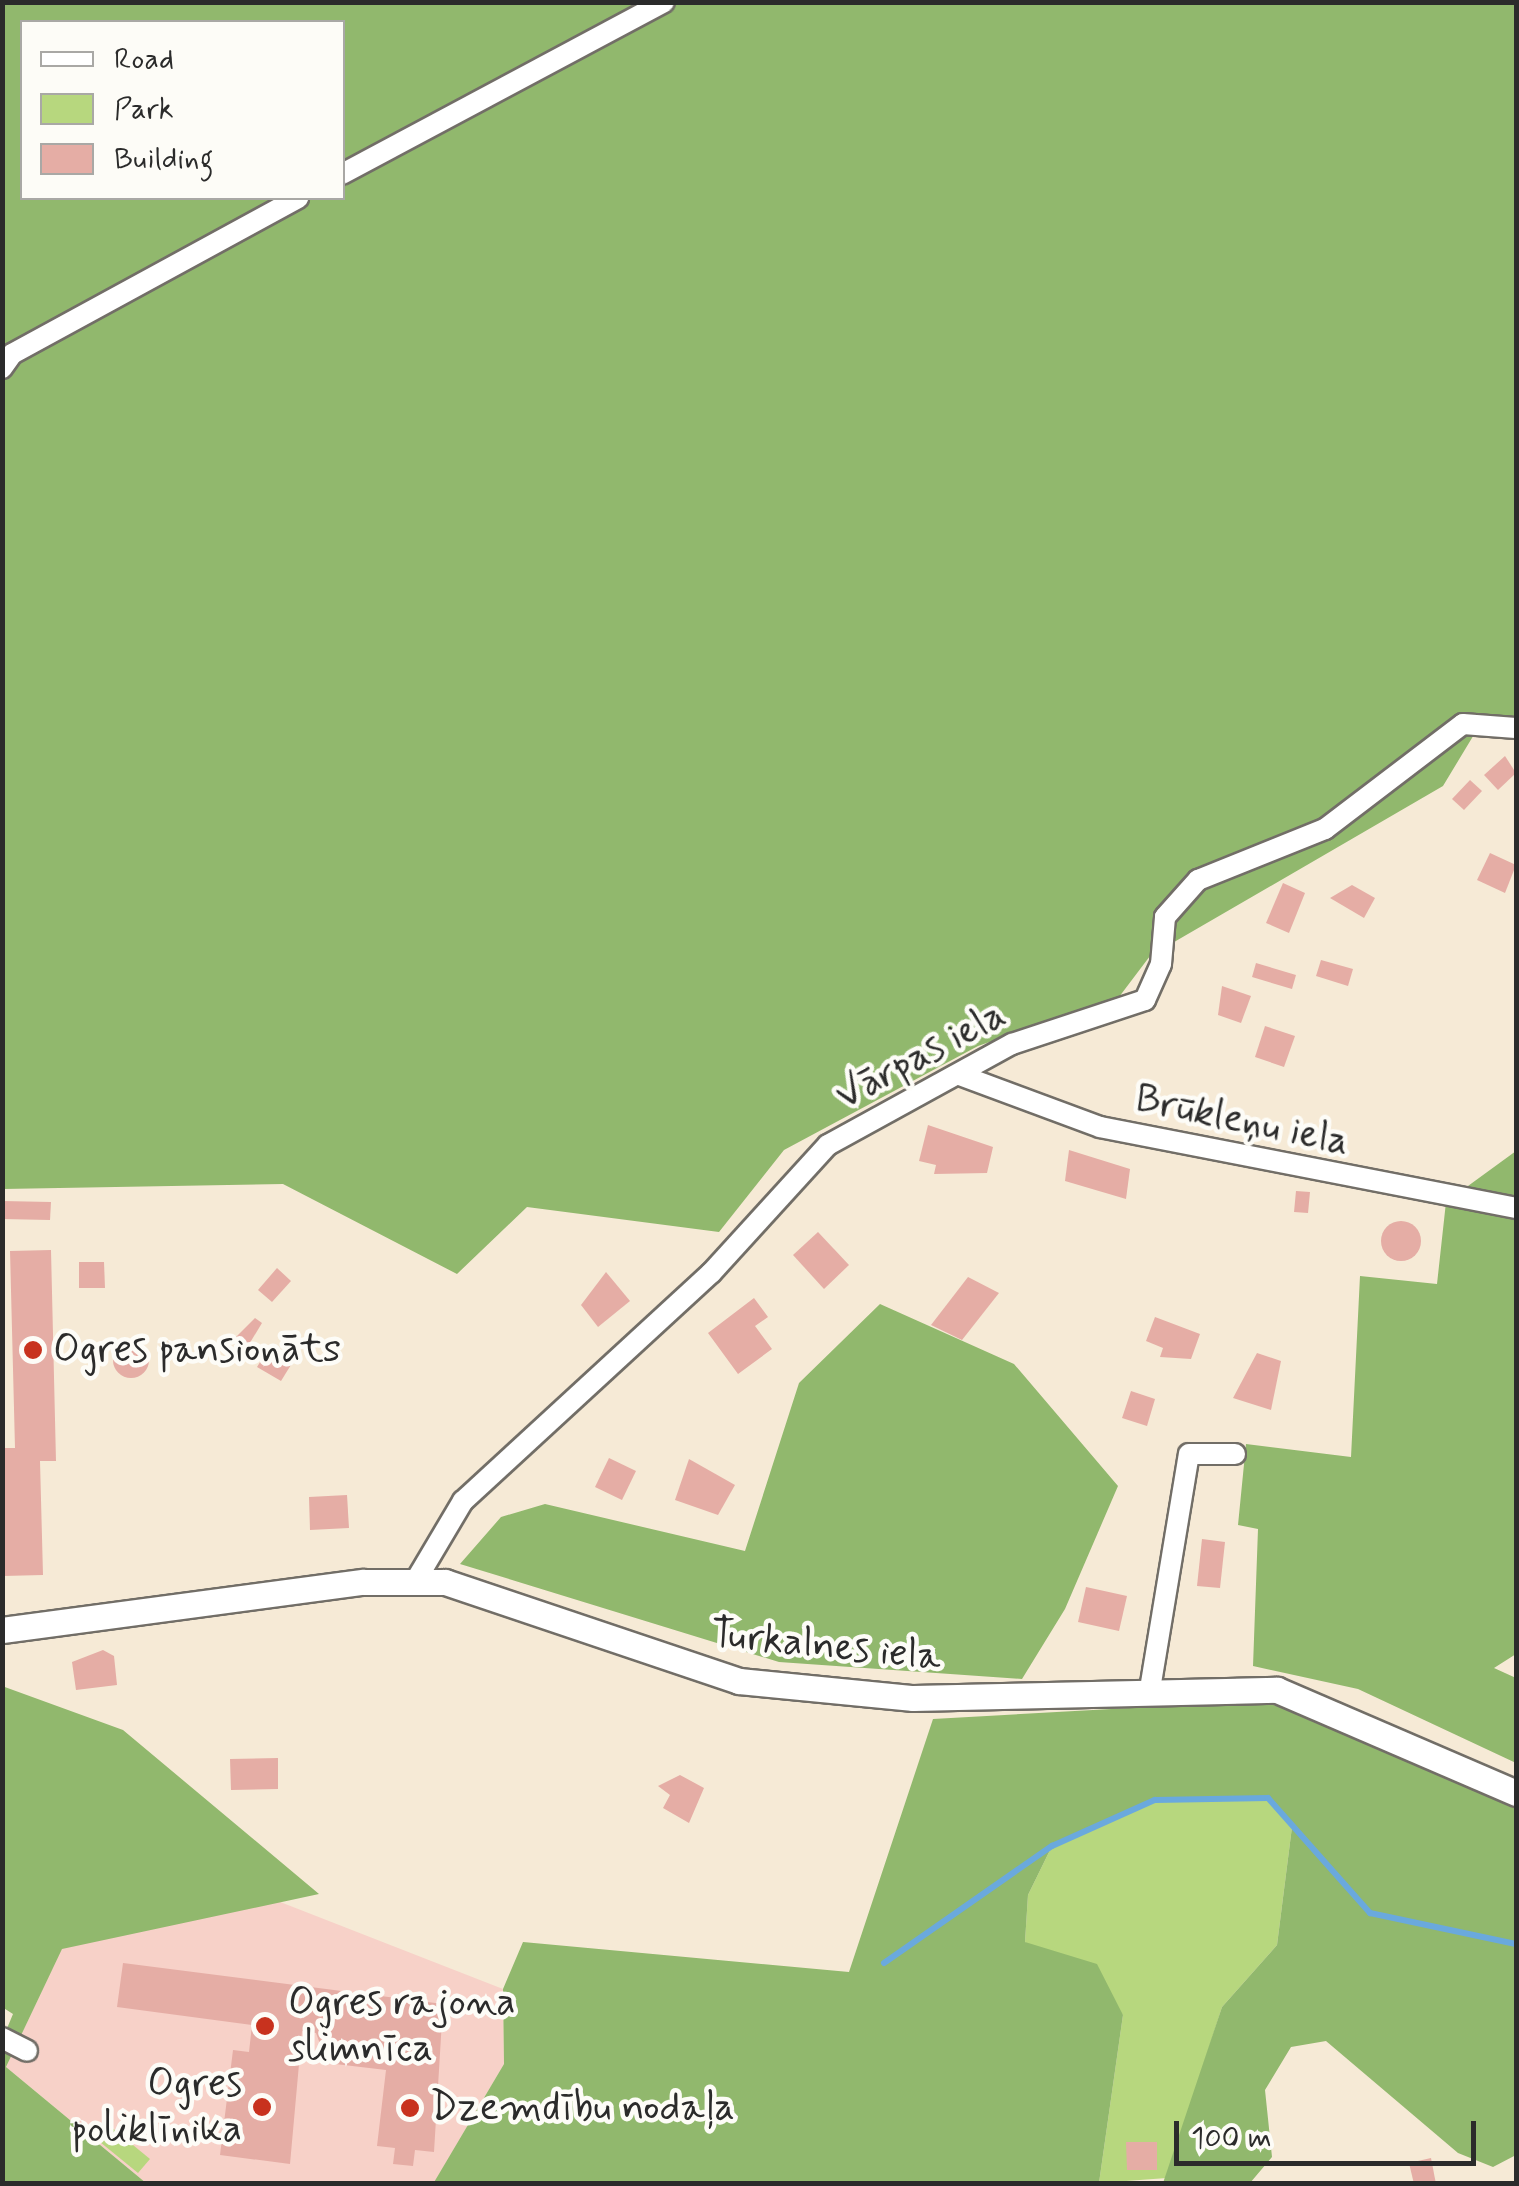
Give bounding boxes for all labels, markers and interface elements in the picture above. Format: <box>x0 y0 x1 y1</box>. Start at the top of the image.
legend <box>20 20 345 200</box>
text: Road <box>114 40 174 79</box>
text: Park <box>114 90 174 129</box>
text: Building <box>114 140 213 179</box>
street label: Vārpas iela <box>827 991 1015 1121</box>
street label: Brūkleņu iela <box>1130 1075 1354 1167</box>
place label: Ogres pansionāts <box>53 1326 339 1374</box>
marker: Ogres pansionāts <box>22 1339 44 1361</box>
street label: Turkalnes iela <box>708 1610 944 1682</box>
place label: Ogres rajona slimnīca <box>288 1979 517 2073</box>
marker: Ogres rajona slimnīca <box>252 2013 278 2039</box>
place label: Ogres poliklīnika <box>71 2060 242 2154</box>
place label: Dzemdību nodaļa <box>430 2084 729 2132</box>
marker: Ogres poliklīnika <box>251 2096 273 2118</box>
marker: Dzemdību nodaļa <box>399 2097 421 2119</box>
scale bar <box>1179 2101 1482 2163</box>
text: 100 m <box>1191 2119 1272 2158</box>

